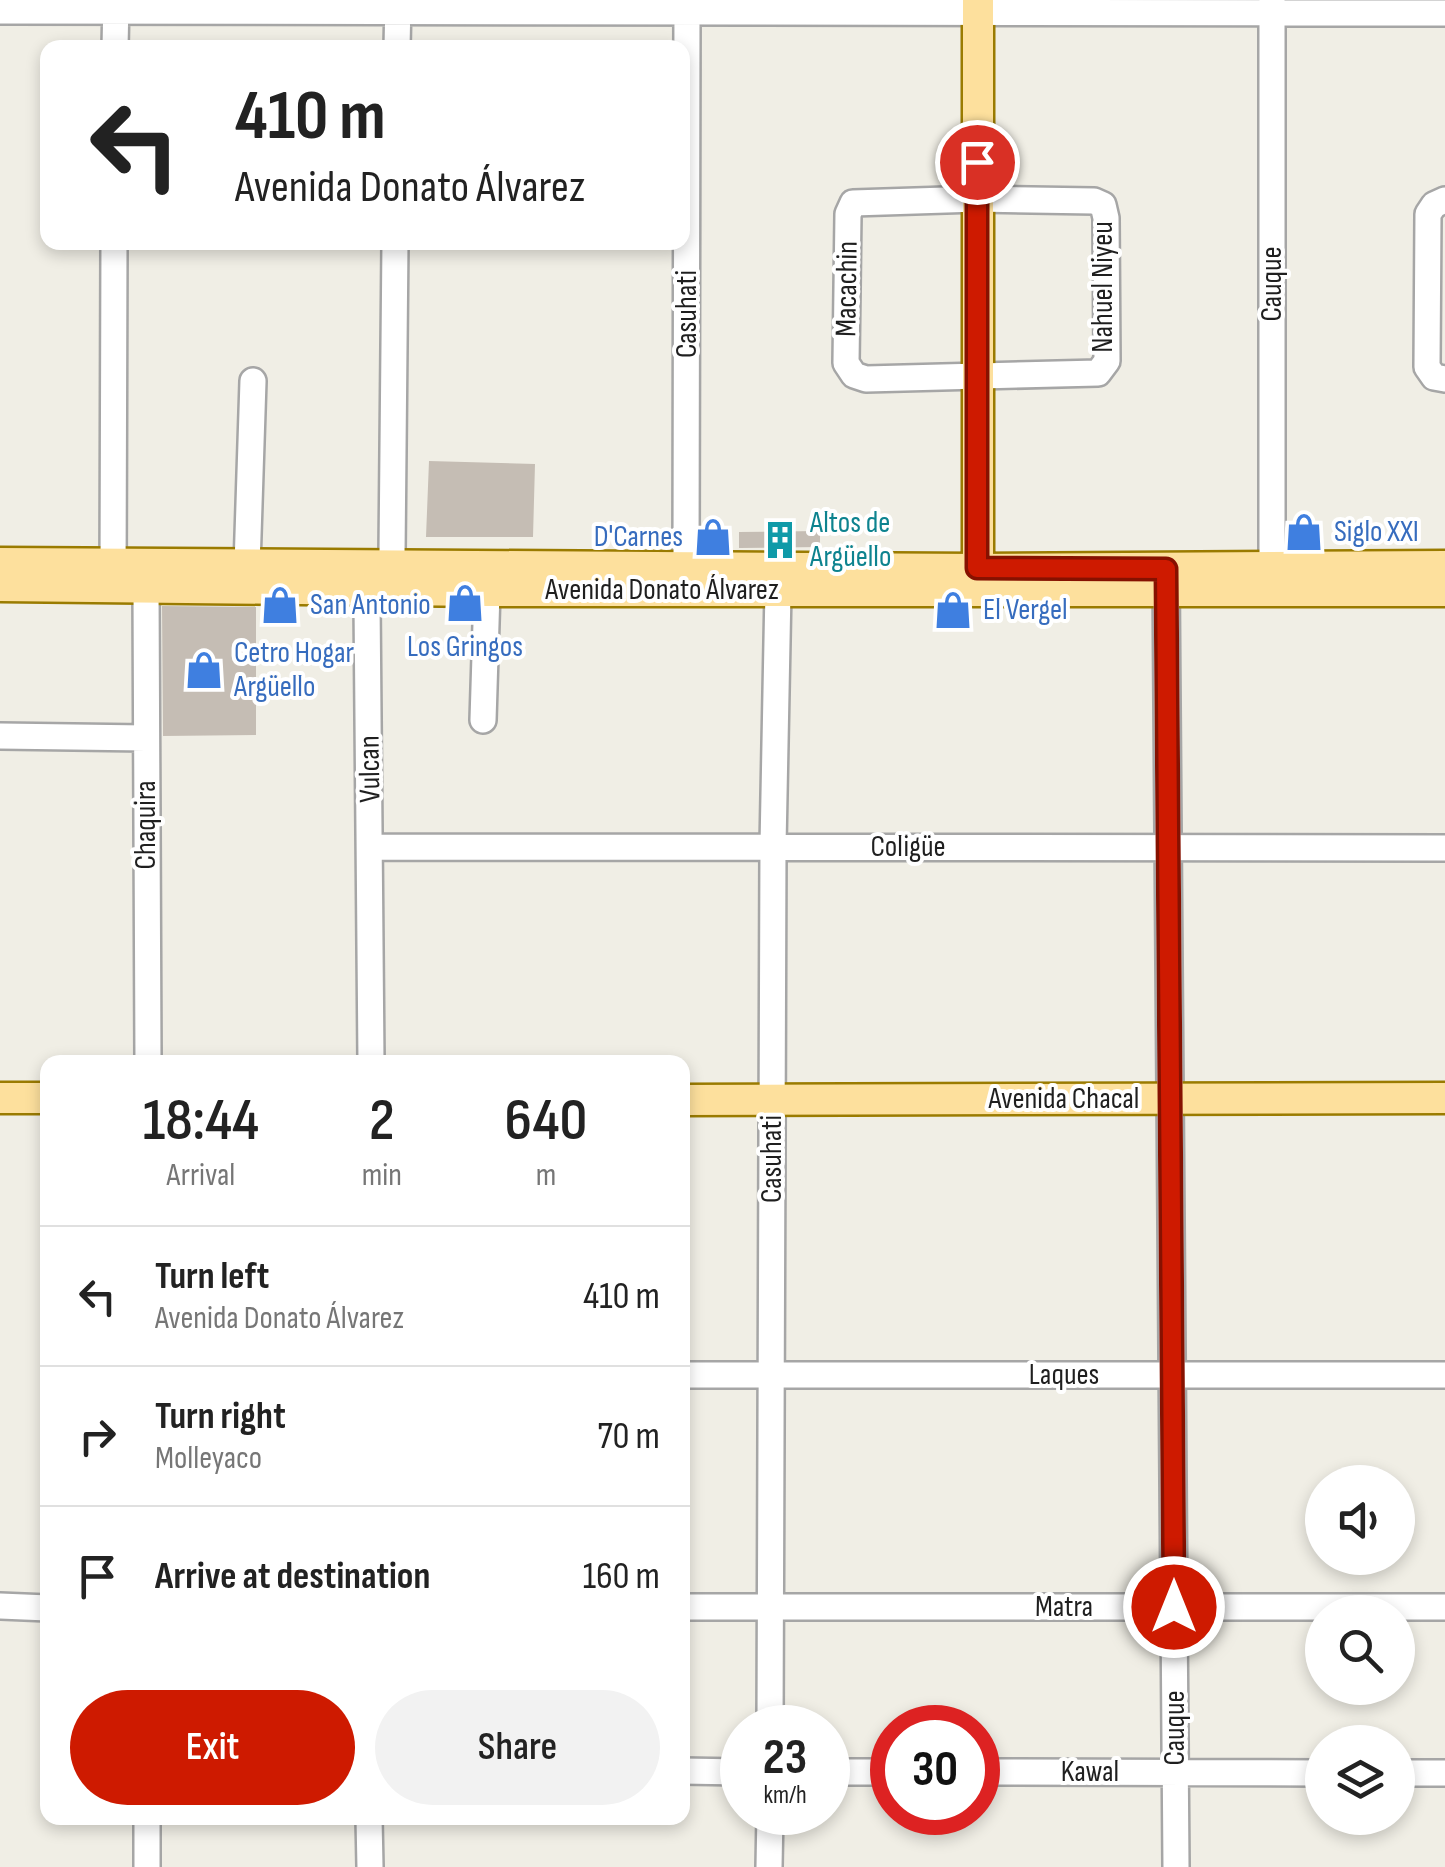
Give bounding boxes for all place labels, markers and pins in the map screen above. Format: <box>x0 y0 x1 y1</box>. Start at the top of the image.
pin <box>935 120 1020 205</box>
place label: Altos de Argüello <box>809 505 891 575</box>
shop icon: Siglo XXI <box>1283 511 1325 553</box>
place label: Siglo XXI <box>1334 514 1419 550</box>
shop icon: D'Carnes <box>692 516 734 558</box>
place label: D'Carnes <box>594 519 683 555</box>
building icon: Altos de Argüello <box>759 519 801 561</box>
shop icon: Los Gringos <box>444 582 486 624</box>
shop icon: San Antonio <box>259 584 301 626</box>
place label: San Antonio <box>310 587 431 623</box>
shop icon: El Vergel <box>932 589 974 631</box>
place label: El Vergel <box>983 592 1068 628</box>
place label: Los Gringos <box>407 629 523 665</box>
place label: Cetro Hogar Argüello <box>233 635 354 705</box>
shop icon: Cetro Hogar Argüello <box>183 649 225 691</box>

